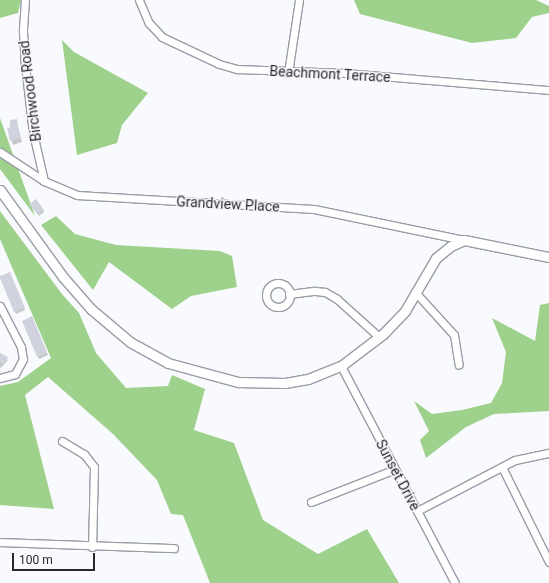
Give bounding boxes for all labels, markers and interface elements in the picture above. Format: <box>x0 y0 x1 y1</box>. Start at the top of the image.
street label: Birchwood Road <box>15 39 45 143</box>
street label: Beachmont Terrace <box>269 62 391 86</box>
street label: Grandview Place <box>176 193 280 215</box>
street label: Sunset Drive <box>372 437 424 513</box>
scale bar <box>14 545 97 571</box>
text: 100 m <box>19 553 53 567</box>

